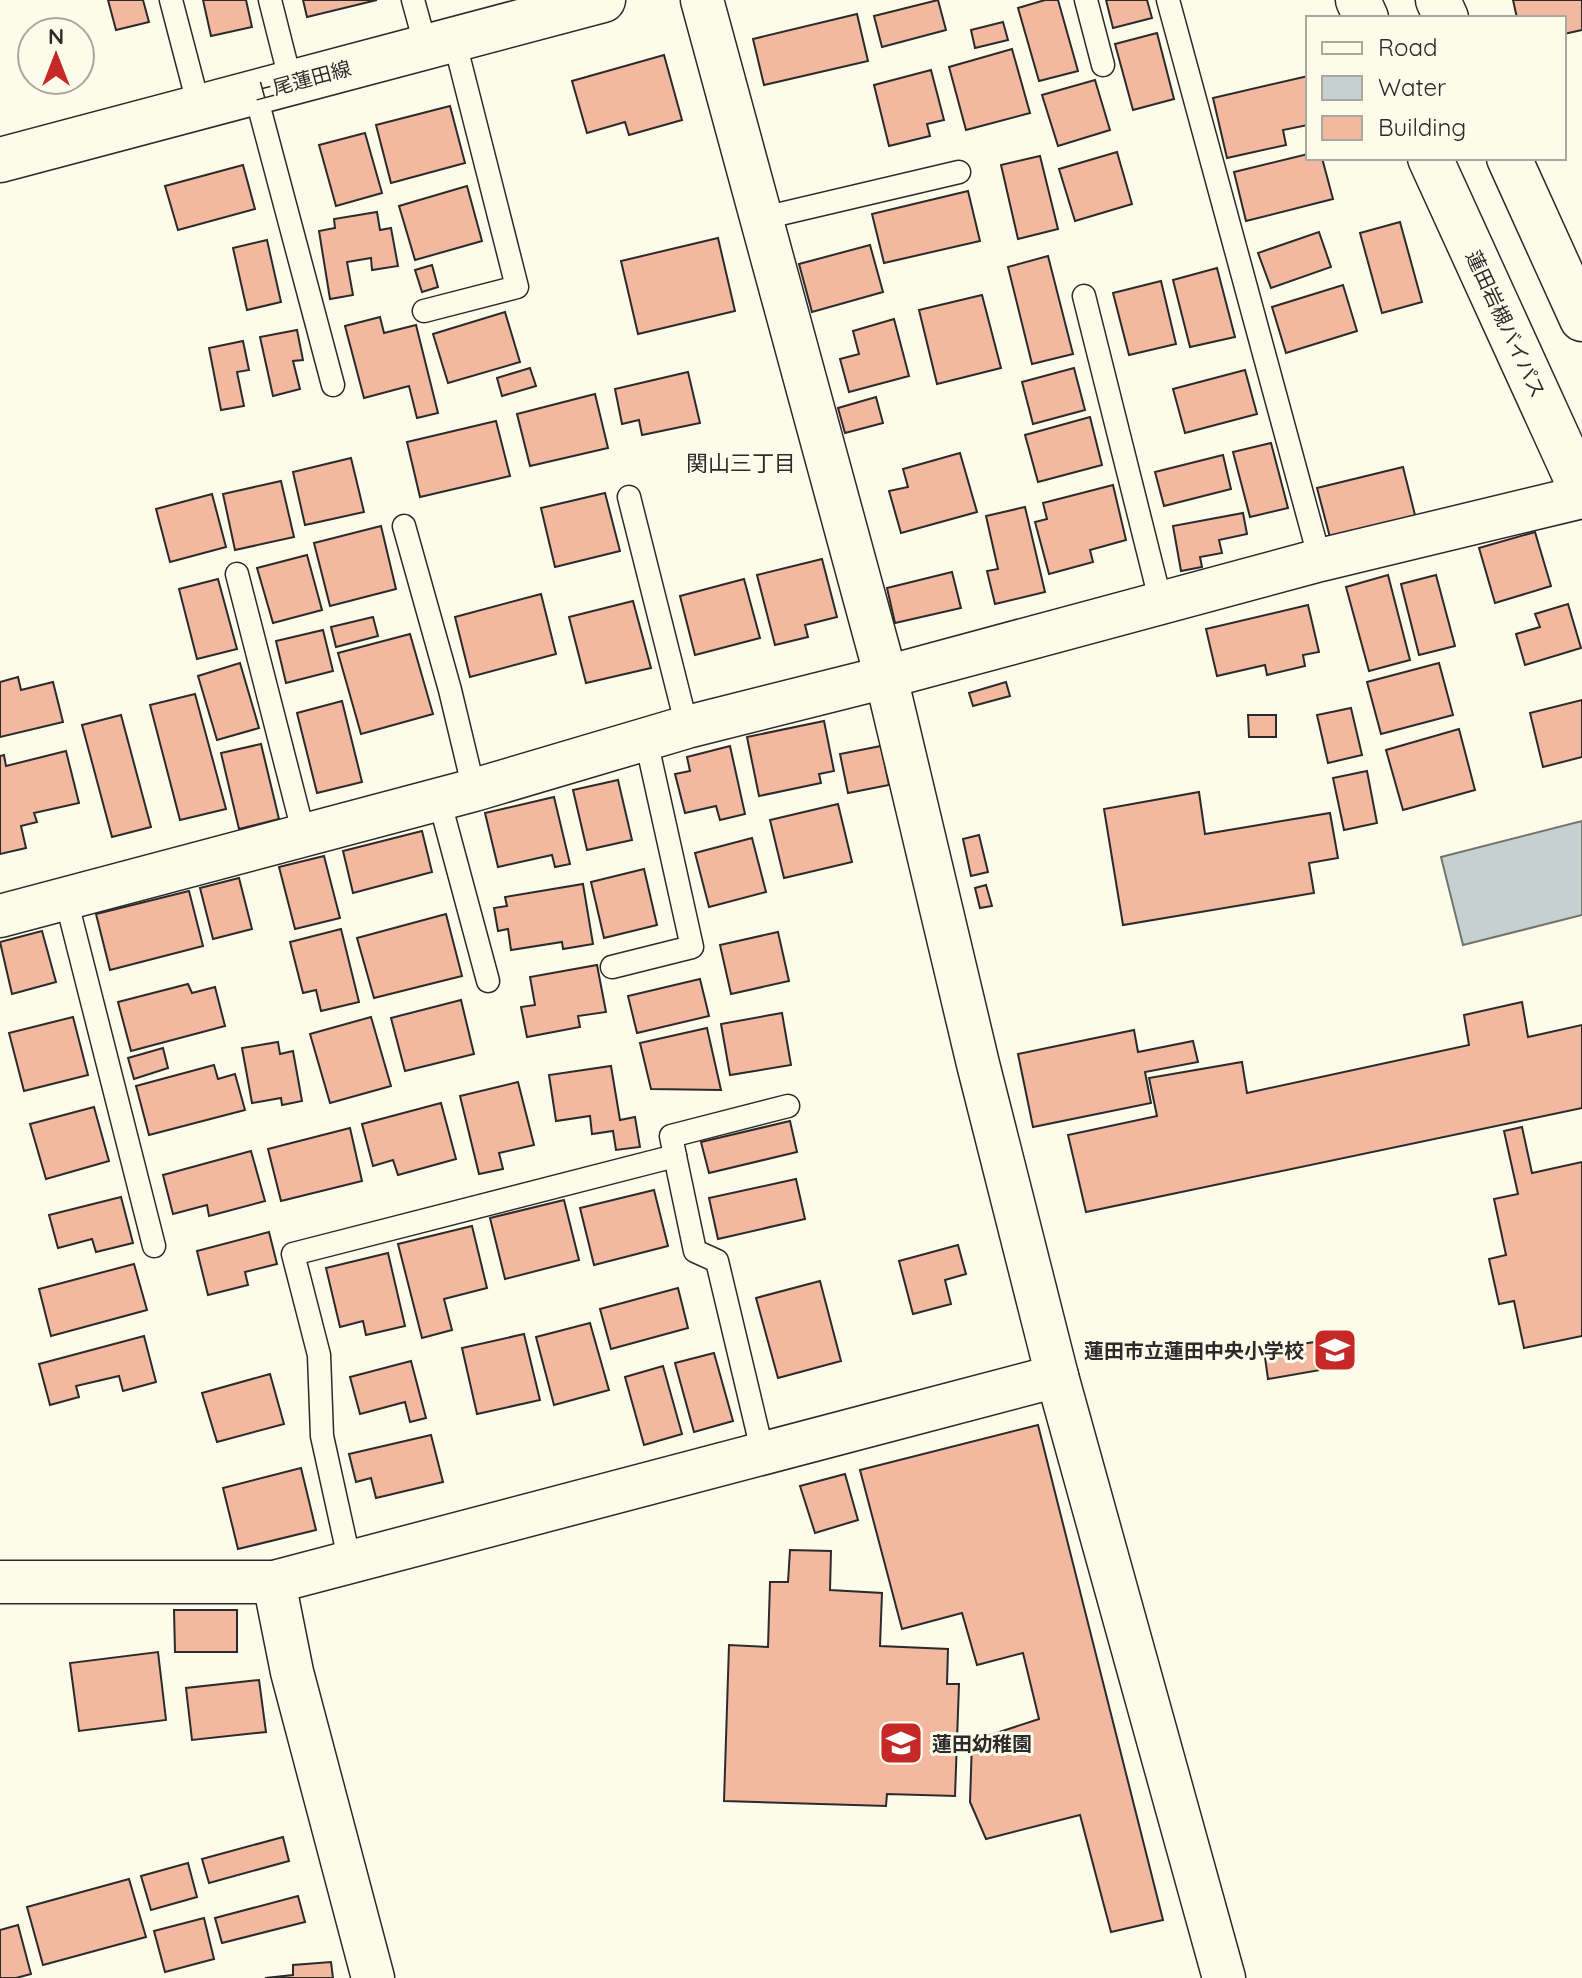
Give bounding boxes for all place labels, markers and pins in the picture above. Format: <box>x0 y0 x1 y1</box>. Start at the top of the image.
school or university icon: 蓮田市立蓮田中央小学校 <box>1311 1326 1359 1374</box>
place label: 蓮田市立蓮田中央小学校 <box>1084 1338 1304 1363</box>
school or university icon: 蓮田幼稚園 <box>877 1719 925 1767</box>
place label: 蓮田幼稚園 <box>932 1731 1032 1756</box>

